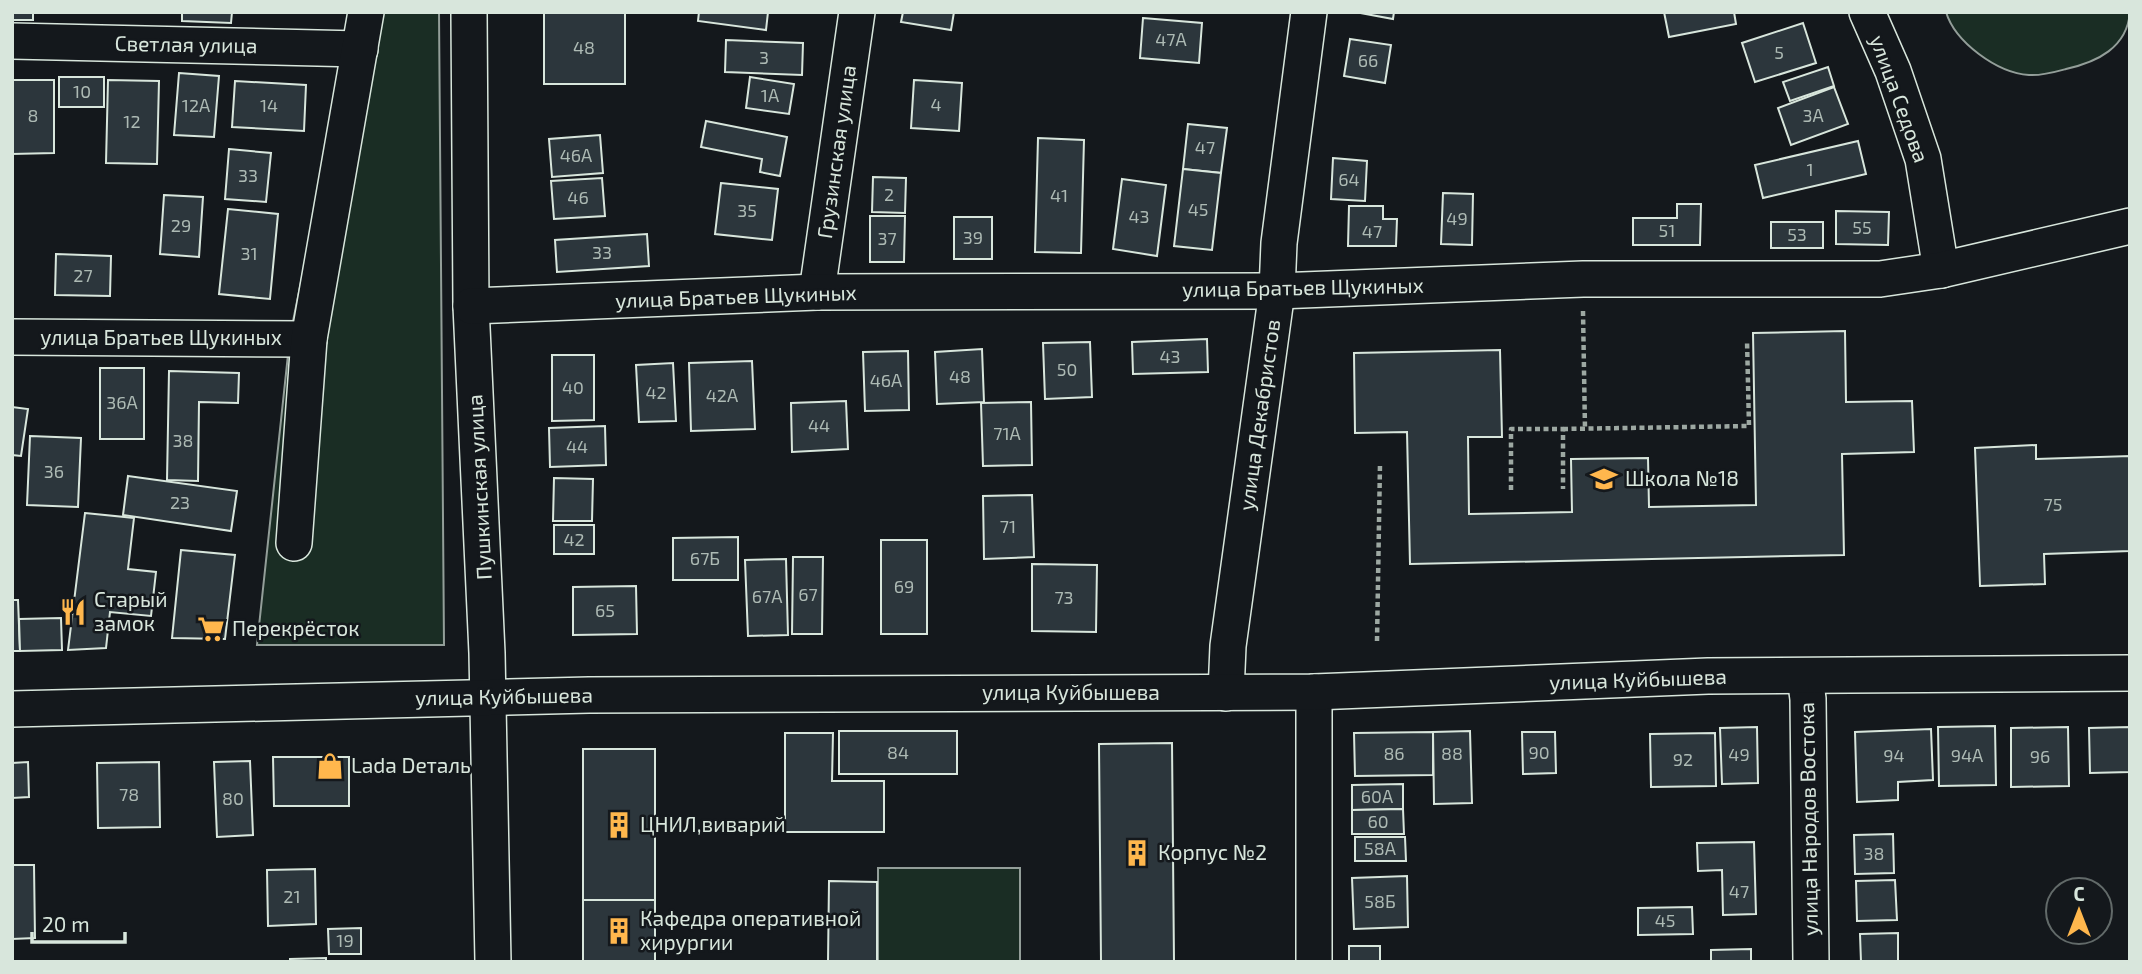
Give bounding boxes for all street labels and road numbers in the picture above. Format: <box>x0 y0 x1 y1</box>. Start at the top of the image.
street label: Светлая улица <box>114 30 258 58</box>
street label: улица Седова <box>1865 31 1935 166</box>
street label: Грузинская улица <box>811 63 861 240</box>
street label: улица Братьев Щукиных <box>1182 272 1424 302</box>
street label: улица Братьев Щукиных <box>615 279 857 313</box>
street label: улица Декабристов <box>1233 318 1285 512</box>
street label: улица Братьев Щукиных <box>40 324 282 350</box>
street label: Пушкинская улица <box>461 394 497 581</box>
street label: улица Куйбышева <box>1549 663 1727 695</box>
street label: улица Куйбышева <box>982 679 1160 705</box>
street label: улица Куйбышева <box>415 681 593 711</box>
street label: улица Народов Востока <box>1793 702 1823 936</box>

